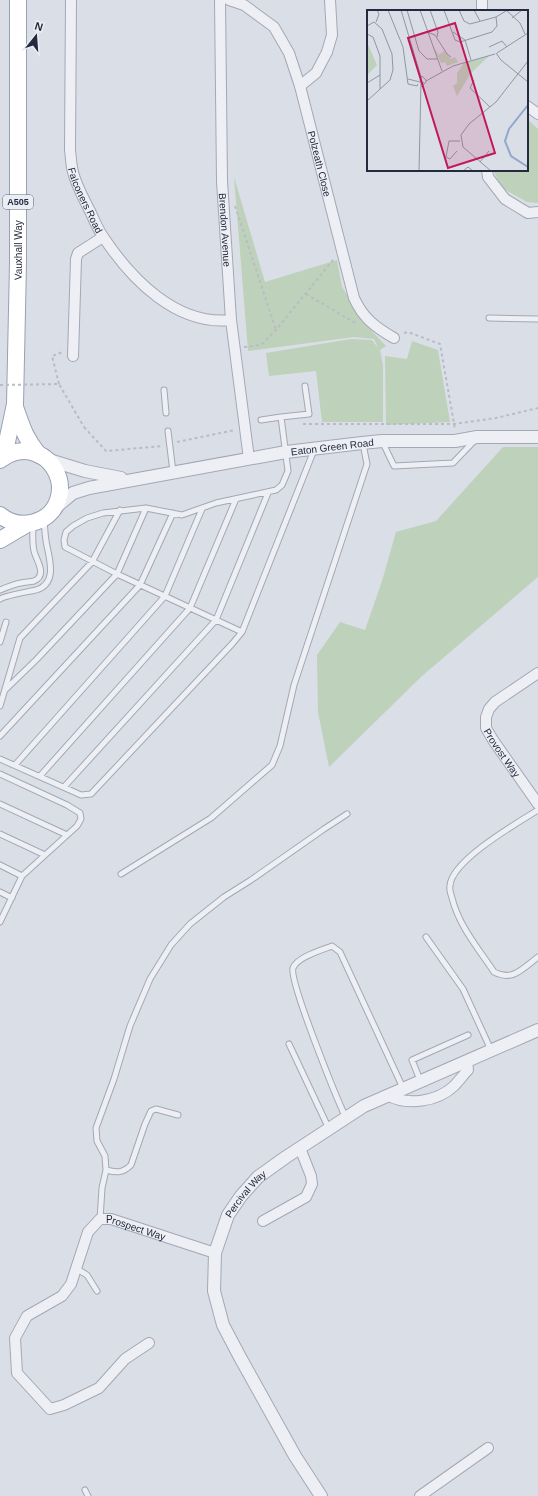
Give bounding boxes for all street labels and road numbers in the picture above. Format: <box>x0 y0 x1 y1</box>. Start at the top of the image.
street label: Polzeath Close <box>306 130 334 198</box>
street label: Falconers Road <box>67 166 105 235</box>
street label: Brendon Avenue <box>217 193 233 268</box>
road number: A505 <box>3 195 33 209</box>
street label: Vauxhall Way <box>12 220 24 280</box>
street label: Eaton Green Road <box>290 436 374 457</box>
street label: Provost Way <box>482 726 523 779</box>
street label: Percival Way <box>223 1168 268 1219</box>
street label: Prospect Way <box>106 1214 167 1242</box>

